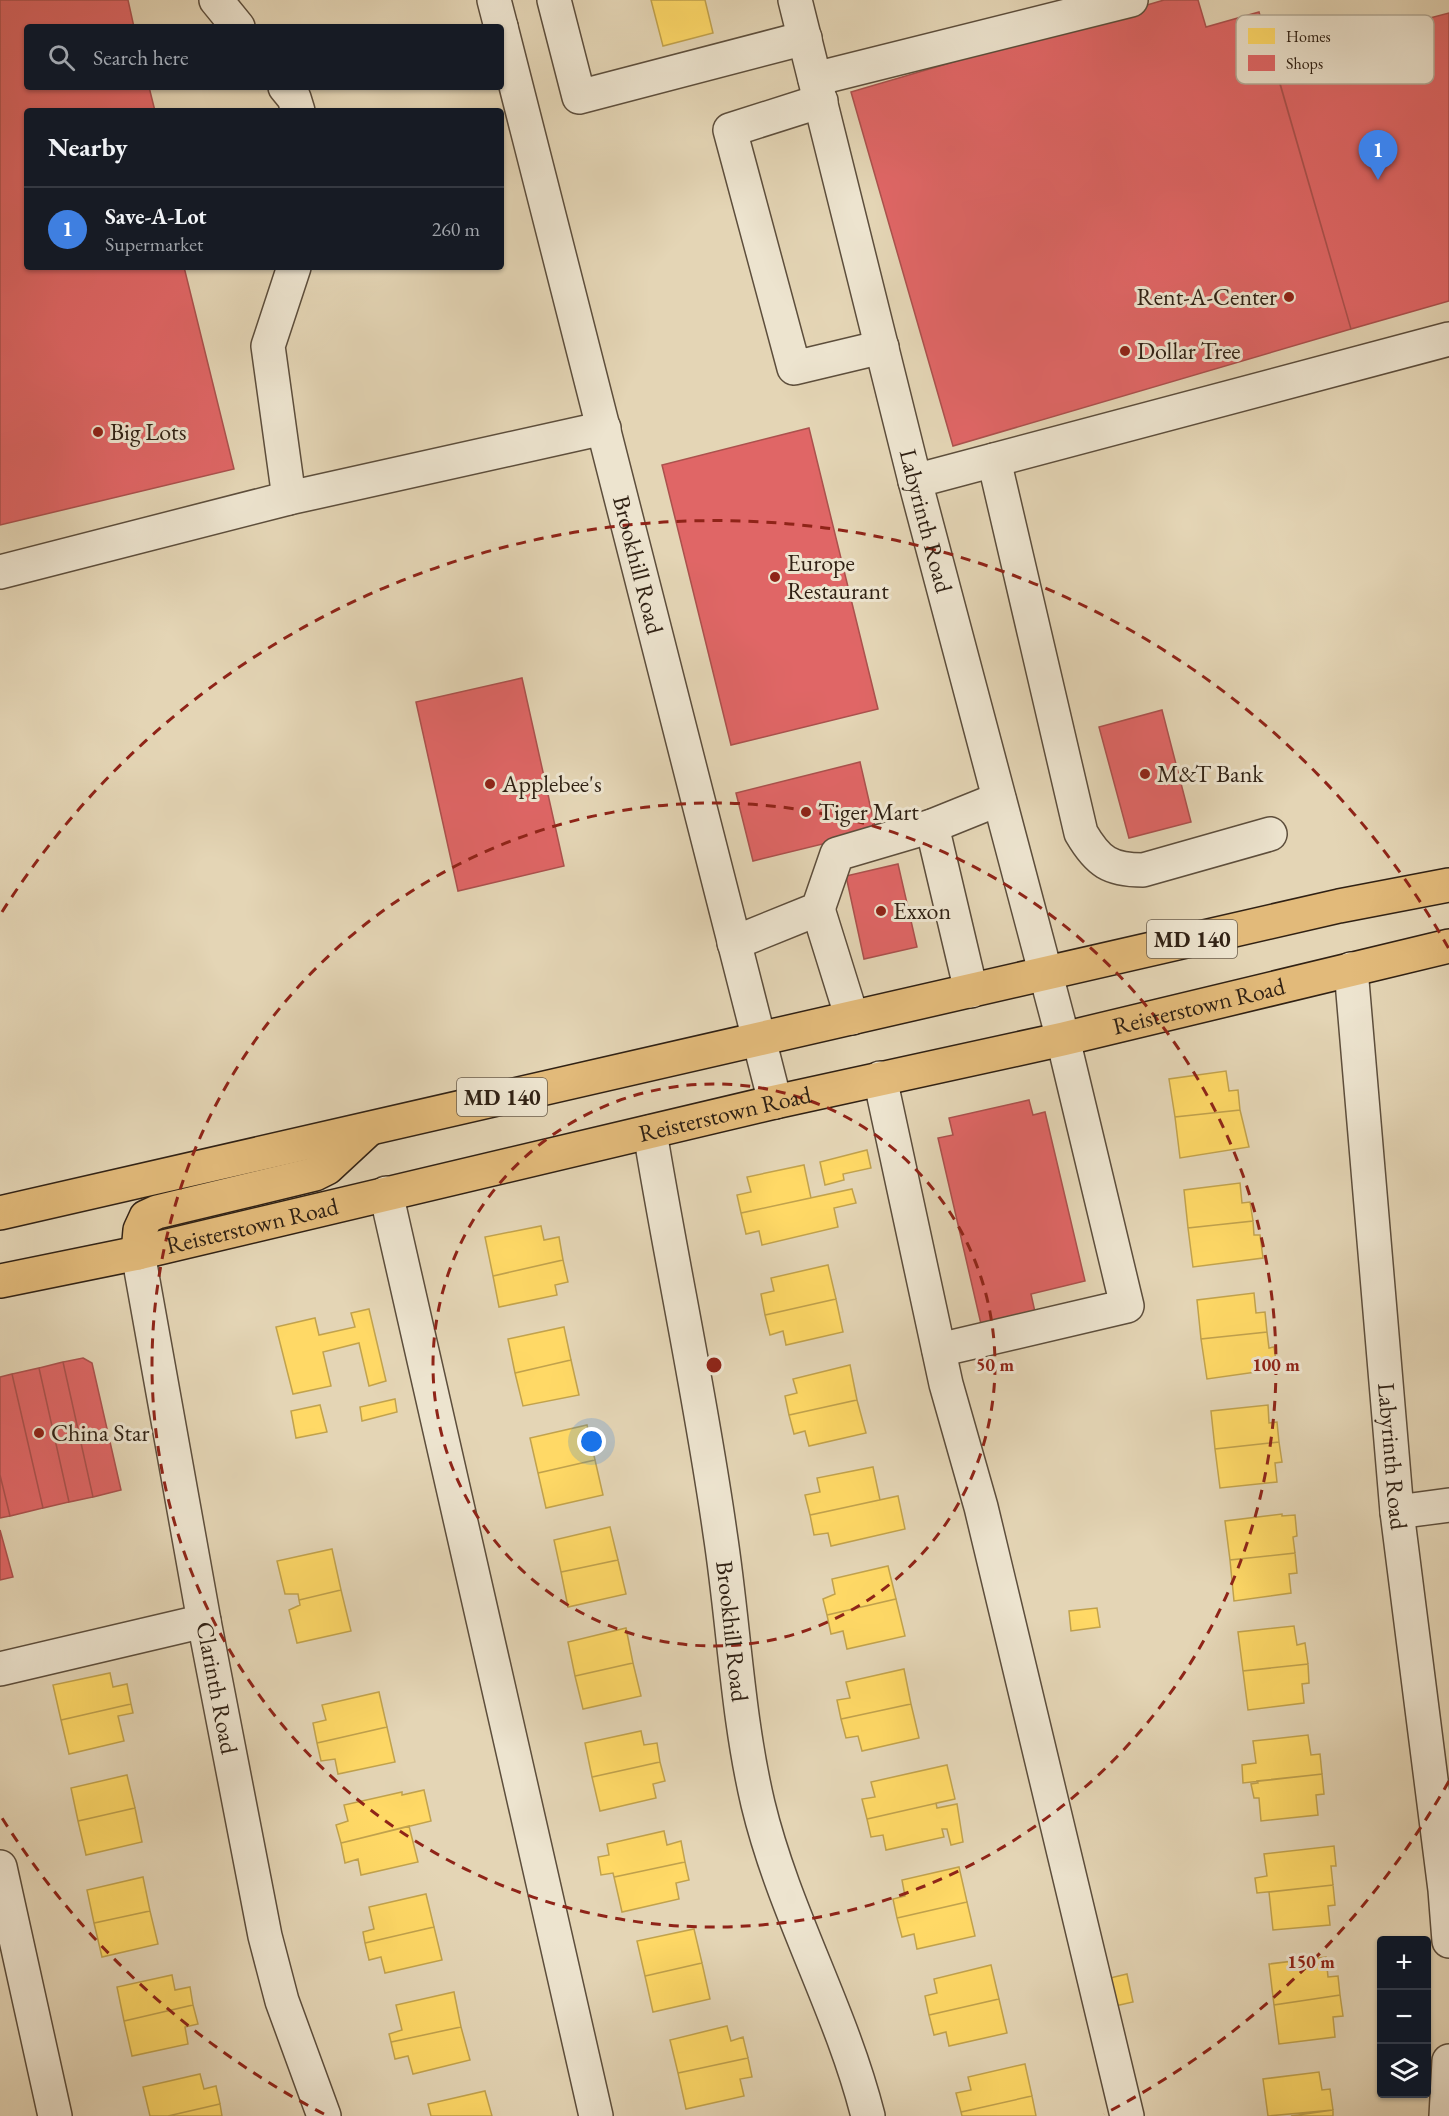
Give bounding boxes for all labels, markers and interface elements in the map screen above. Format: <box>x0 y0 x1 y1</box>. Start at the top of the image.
legend <box>1236 15 1434 84</box>
search box <box>24 24 504 90</box>
text: Homes <box>1286 26 1331 47</box>
icon: search <box>45 41 78 74</box>
text: Search here <box>93 43 188 72</box>
text: Shops <box>1286 53 1323 74</box>
text: Nearby <box>48 130 128 164</box>
pin: 1 <box>1358 130 1398 180</box>
text: Save-A-Lot <box>105 202 207 231</box>
text: 1 <box>62 216 73 242</box>
text: 260 m <box>432 216 480 242</box>
text: Supermarket <box>105 231 203 257</box>
place label: Rent-A-Center <box>1137 281 1277 312</box>
marker: Rent-A-Center <box>1282 290 1296 304</box>
place label: Dollar Tree <box>1137 335 1241 366</box>
marker: Dollar Tree <box>1118 344 1132 358</box>
place label: Big Lots <box>110 416 186 447</box>
marker: Big Lots <box>91 425 105 439</box>
street label: Labyrinth Road <box>893 446 960 597</box>
street label: Brookhill Road <box>606 492 671 638</box>
place label: Europe Restaurant <box>787 547 889 606</box>
marker: Europe Restaurant <box>768 570 782 584</box>
place label: M&T Bank <box>1157 758 1264 789</box>
marker: M&T Bank <box>1138 767 1152 781</box>
place label: Applebee's <box>501 768 602 799</box>
marker: Applebee's <box>483 777 497 791</box>
place label: Tiger Mart <box>818 796 919 827</box>
marker: Tiger Mart <box>799 805 813 819</box>
place label: Exxon <box>893 895 951 926</box>
marker: Exxon <box>874 904 888 918</box>
road number: MD 140 <box>1147 920 1237 958</box>
street label: Reisterstown Road <box>1109 970 1289 1041</box>
road number: MD 140 <box>457 1078 547 1116</box>
street label: Reisterstown Road <box>636 1078 815 1149</box>
street label: Reisterstown Road <box>163 1190 342 1261</box>
text: 50 m <box>976 1353 1014 1376</box>
text: 100 m <box>1252 1353 1300 1376</box>
centre of rings <box>704 1355 724 1375</box>
street label: Labyrinth Road <box>1371 1381 1415 1532</box>
place label: China Star <box>51 1417 150 1448</box>
marker: China Star <box>32 1426 46 1440</box>
your location <box>577 1427 606 1456</box>
street label: Brookhill Road <box>709 1559 756 1704</box>
street label: Clarinth Road <box>189 1619 246 1757</box>
map controls <box>1377 1936 1431 2098</box>
button: + <box>1377 1936 1431 1990</box>
text: 150 m <box>1287 1950 1335 1973</box>
button: − <box>1377 1990 1431 2044</box>
button: layers <box>1377 2044 1431 2098</box>

